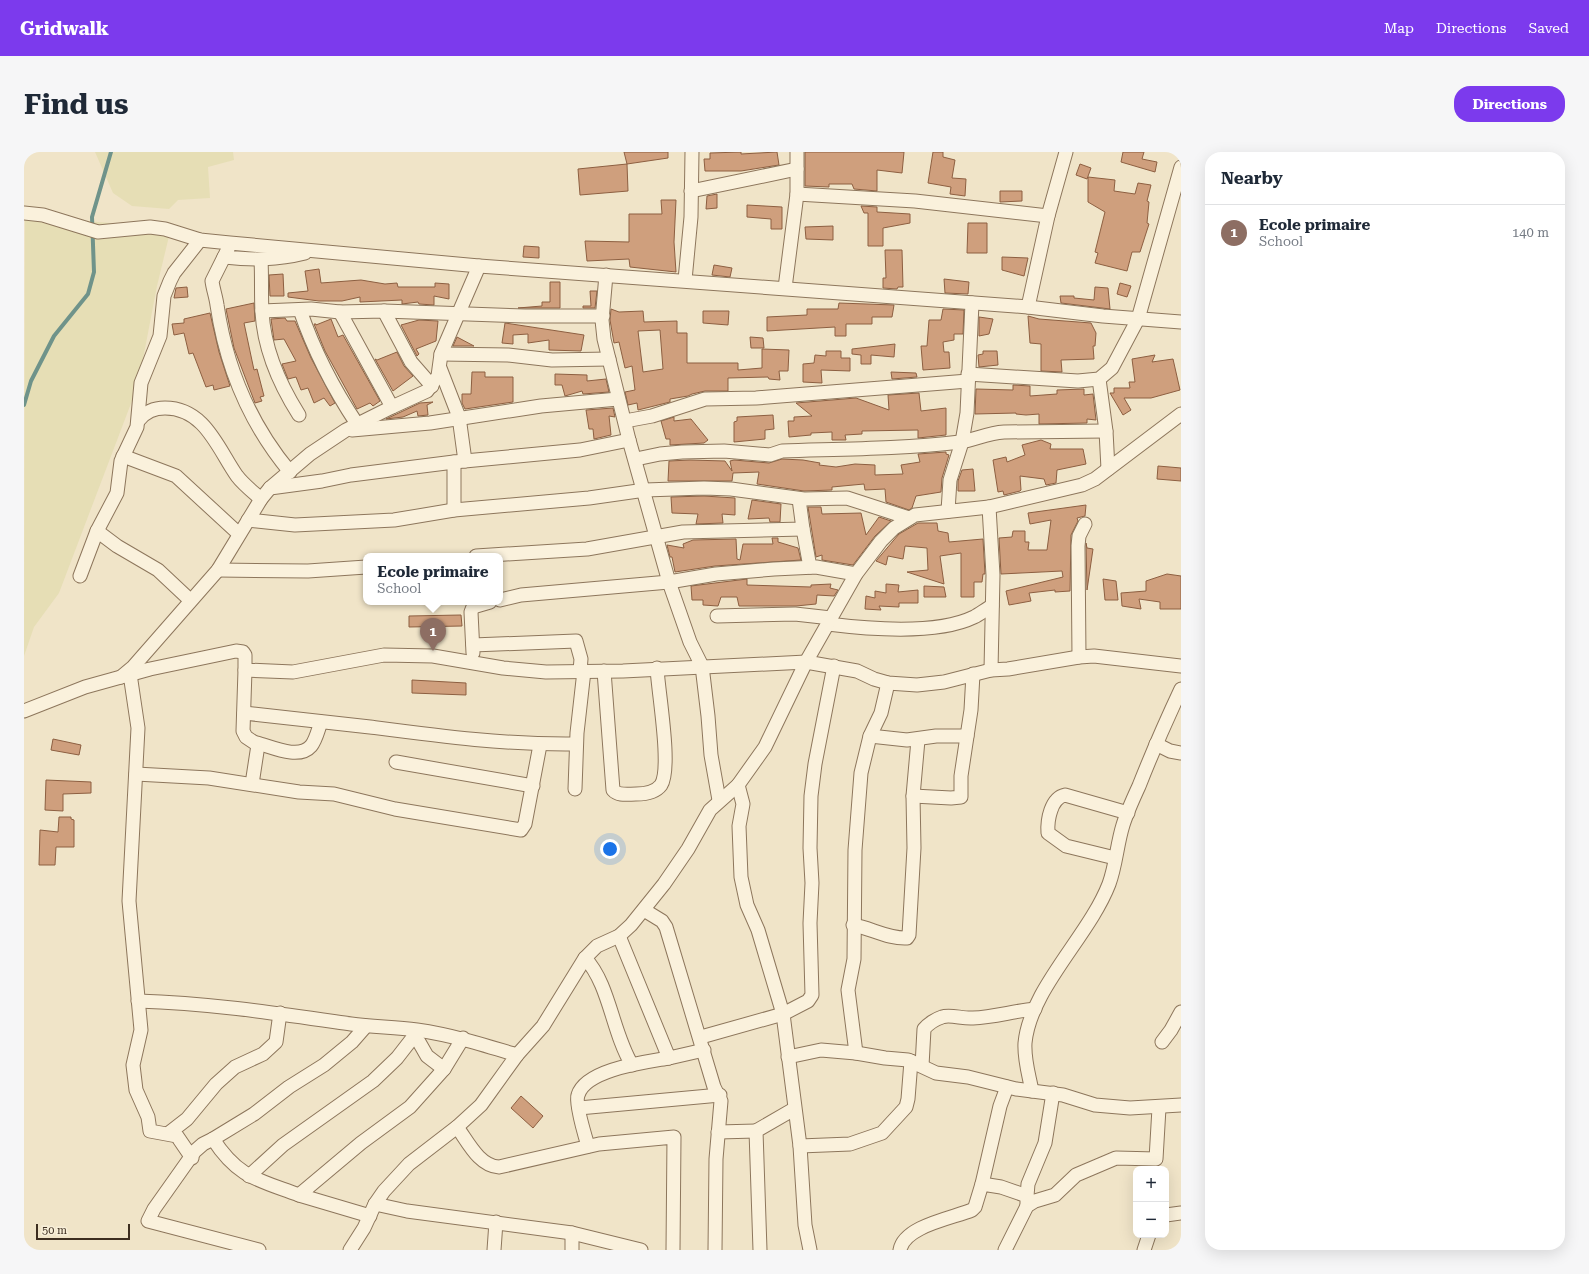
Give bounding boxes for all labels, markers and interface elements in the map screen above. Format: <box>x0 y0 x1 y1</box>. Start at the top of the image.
text: Gridwalk <box>20 17 109 40</box>
text: Map <box>1384 20 1414 36</box>
text: Directions <box>1436 20 1506 36</box>
text: Saved <box>1528 20 1569 36</box>
button: Directions <box>1454 86 1565 122</box>
text: Find us <box>24 88 128 121</box>
text: Nearby <box>1221 168 1283 188</box>
text: Ecole primaire <box>1259 216 1370 234</box>
text: 1 <box>1230 225 1238 240</box>
text: 140 m <box>1512 225 1549 240</box>
text: School <box>1259 234 1303 249</box>
popup <box>363 553 503 605</box>
text: Ecole primaire <box>377 563 489 581</box>
text: School <box>377 581 421 596</box>
pin: 1 <box>420 618 446 651</box>
your location <box>600 839 620 859</box>
map controls <box>1133 1166 1169 1238</box>
button: + <box>1133 1166 1169 1202</box>
button: − <box>1133 1202 1169 1238</box>
scale bar <box>36 1222 130 1241</box>
text: 50 m <box>42 1224 67 1237</box>

